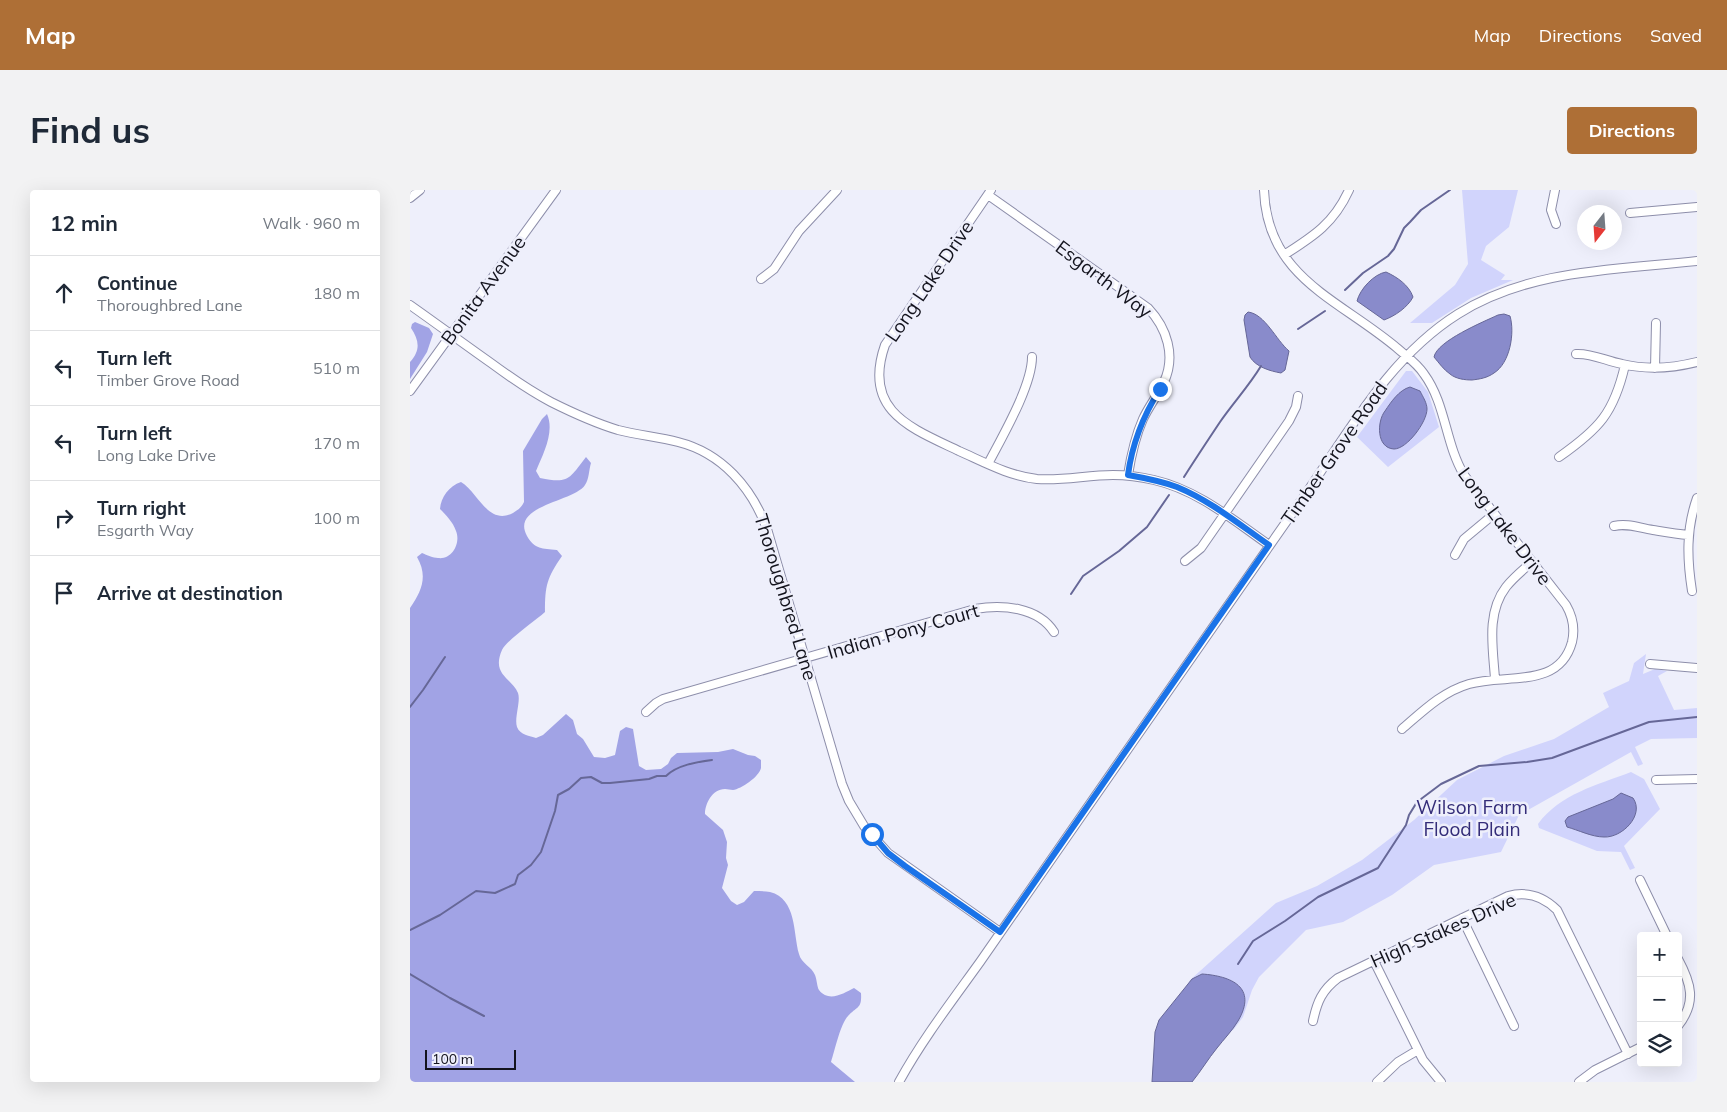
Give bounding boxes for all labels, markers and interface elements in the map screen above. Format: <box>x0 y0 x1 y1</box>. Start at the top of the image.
text: Map <box>25 20 76 50</box>
text: Map <box>1474 24 1511 47</box>
text: Directions <box>1539 24 1622 47</box>
text: Saved <box>1650 24 1702 47</box>
button: Directions <box>1567 107 1697 154</box>
text: Find us <box>30 108 150 152</box>
north arrow <box>1577 205 1622 250</box>
text: 12 min <box>50 210 118 236</box>
text: Walk · 960 m <box>262 213 360 233</box>
street label: Long Lake Drive <box>880 216 978 346</box>
street label: Bonita Avenue <box>435 231 531 349</box>
street label: Esgarth Way <box>1051 235 1157 323</box>
text: Continue <box>97 271 177 295</box>
icon: ahead <box>50 279 78 307</box>
text: 180 m <box>313 283 360 303</box>
text: Thoroughbred Lane <box>97 295 242 315</box>
text: Turn left <box>97 346 172 370</box>
icon: left <box>50 354 78 382</box>
text: 510 m <box>313 358 360 378</box>
text: Timber Grove Road <box>97 370 240 390</box>
street label: Timber Grove Road <box>1276 377 1392 529</box>
route end <box>1149 378 1172 401</box>
text: Turn left <box>97 421 172 445</box>
icon: left <box>50 429 78 457</box>
text: 170 m <box>313 433 360 453</box>
text: Long Lake Drive <box>97 445 216 465</box>
street label: Long Lake Drive <box>1453 462 1557 590</box>
text: Turn right <box>97 496 186 520</box>
icon: right <box>50 504 78 532</box>
text: 100 m <box>313 508 360 528</box>
street label: Thoroughbred Lane <box>749 511 823 683</box>
text: Esgarth Way <box>97 520 194 540</box>
icon: arrive <box>50 579 78 607</box>
text: Arrive at destination <box>97 581 283 605</box>
street label: Indian Pony Court <box>824 598 982 664</box>
park label: Wilson Farm Flood Plain <box>1416 795 1528 841</box>
route start <box>861 823 884 846</box>
street label: High Stakes Drive <box>1367 887 1519 973</box>
map controls <box>1637 932 1682 1067</box>
button: + <box>1637 932 1682 977</box>
button: − <box>1637 977 1682 1022</box>
button: layers <box>1637 1022 1682 1067</box>
scale bar <box>425 1047 516 1070</box>
text: 100 m <box>432 1050 473 1068</box>

